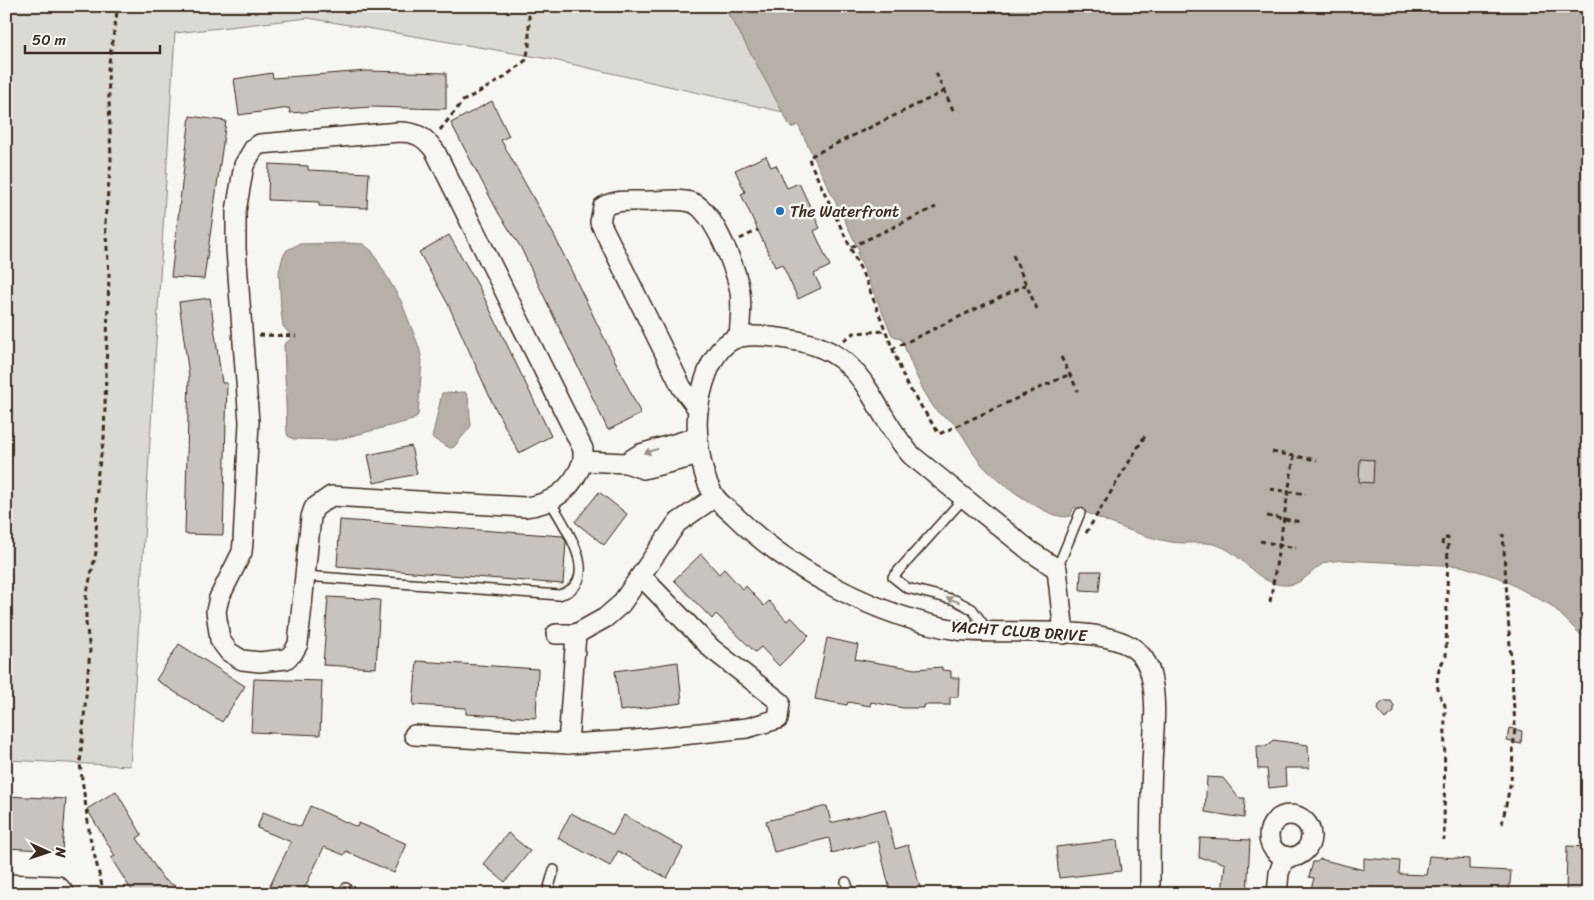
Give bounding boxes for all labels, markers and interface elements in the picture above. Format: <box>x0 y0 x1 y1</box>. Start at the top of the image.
scale bar <box>25 22 160 54</box>
text: 50 m <box>32 27 67 53</box>
place label: The Waterfront <box>790 197 899 226</box>
marker: The Waterfront <box>774 205 786 217</box>
one-way arrow <box>643 448 658 456</box>
one-way arrow <box>945 596 960 603</box>
street label: YACHT CLUB DRIVE <box>950 612 1089 650</box>
north arrow <box>22 828 72 878</box>
text: N <box>48 846 73 858</box>

